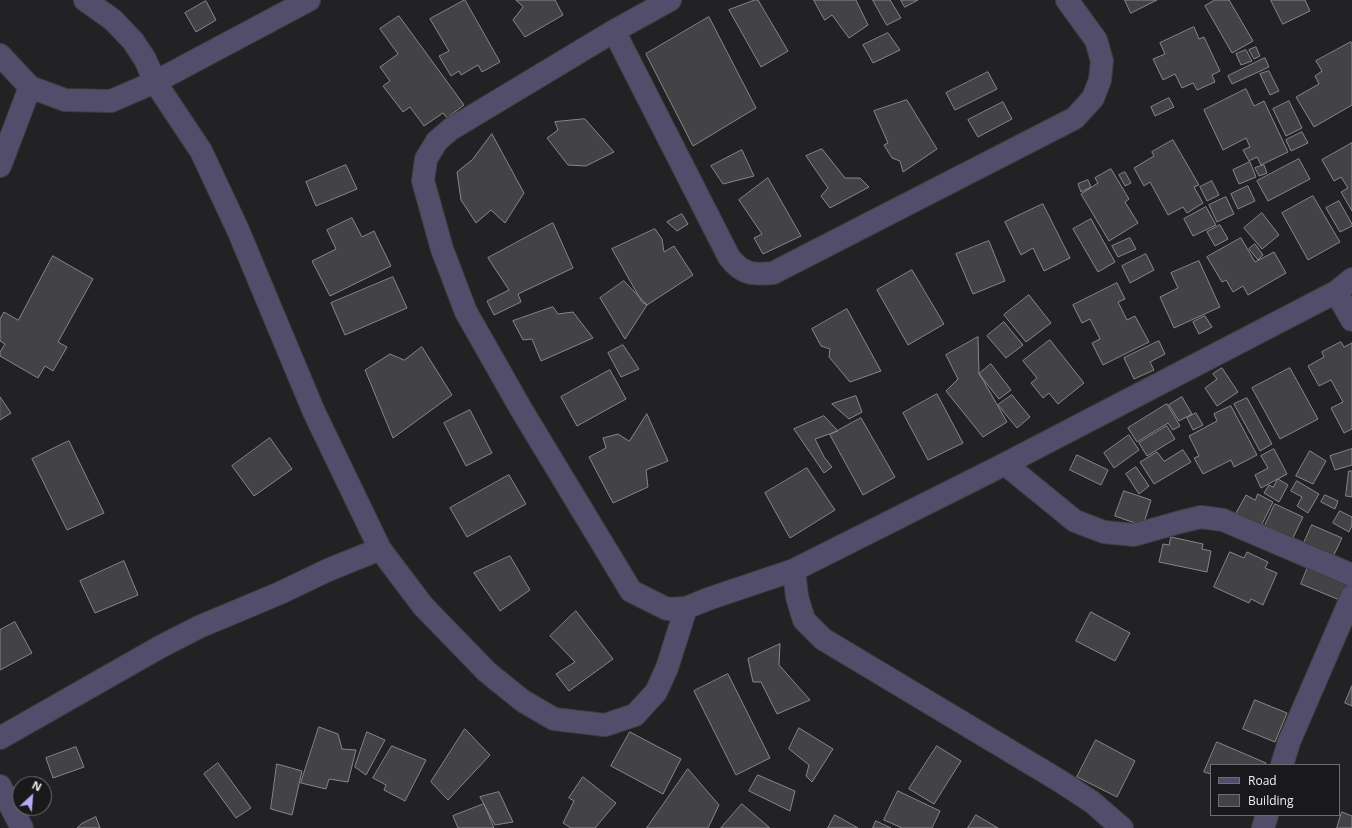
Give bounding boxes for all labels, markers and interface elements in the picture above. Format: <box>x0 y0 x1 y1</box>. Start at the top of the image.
legend <box>1210 764 1340 816</box>
text: Road <box>1248 772 1277 789</box>
north arrow <box>12 776 52 816</box>
text: N <box>30 777 44 794</box>
text: Building <box>1248 792 1293 809</box>

